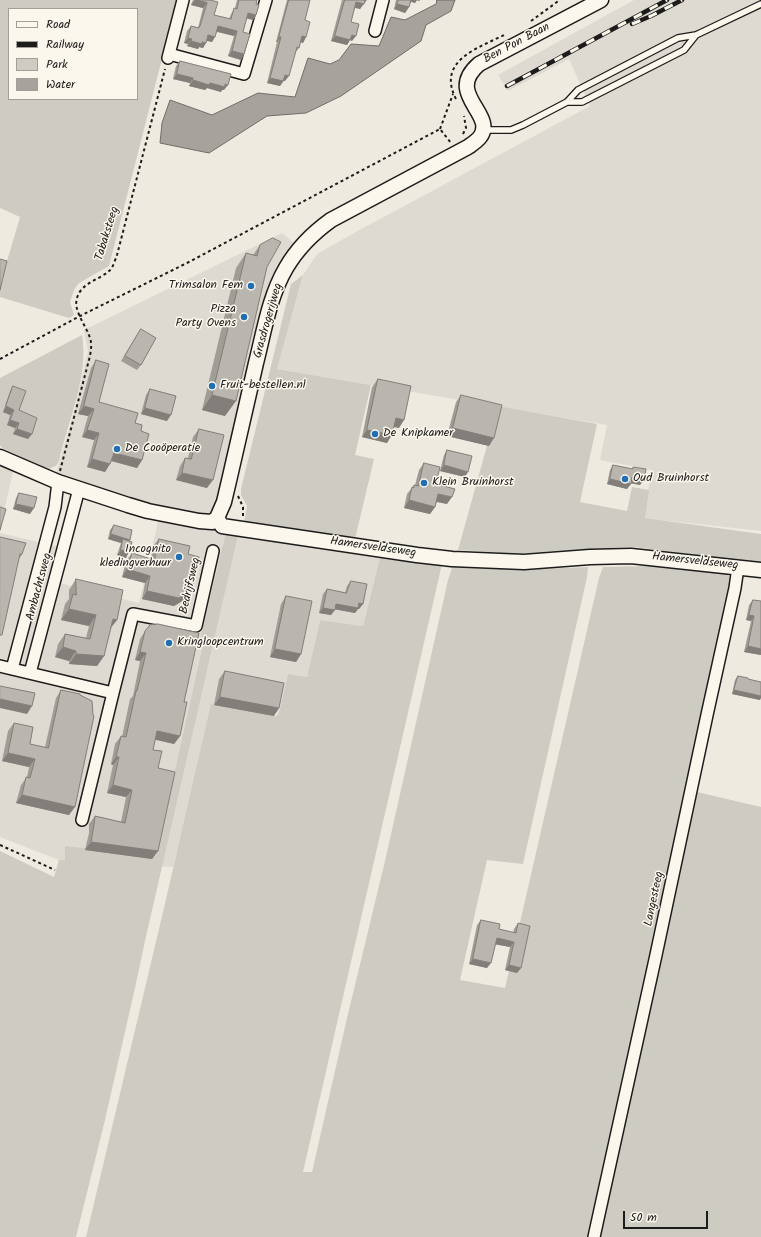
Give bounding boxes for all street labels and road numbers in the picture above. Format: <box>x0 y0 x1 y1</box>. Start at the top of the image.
street label: Ben Pon Baan <box>482 21 552 67</box>
street label: Tabaksteeg <box>93 205 123 263</box>
street label: Grasdrogerijweg <box>251 282 287 360</box>
street label: Hamersveldseweg <box>329 535 417 561</box>
street label: Hamersveldseweg <box>651 550 739 574</box>
street label: Ambachtsweg <box>24 552 56 622</box>
street label: Bedrijfsweg <box>177 556 205 616</box>
street label: Langesteeg <box>642 870 668 928</box>

